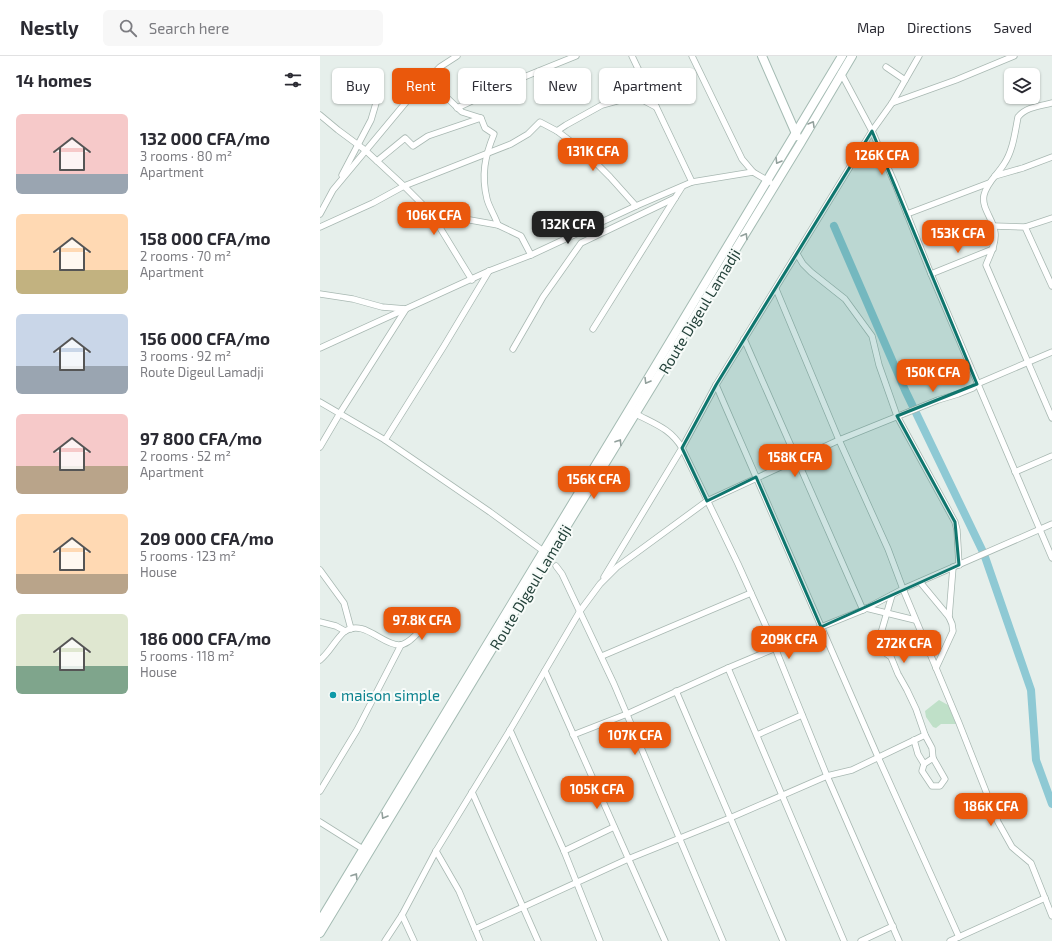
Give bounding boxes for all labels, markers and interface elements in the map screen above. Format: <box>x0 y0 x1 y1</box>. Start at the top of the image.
search box <box>103 10 383 46</box>
text: Nestly <box>20 16 79 39</box>
icon: search <box>117 17 139 39</box>
text: Search here <box>149 19 229 37</box>
text: Map <box>857 19 885 36</box>
text: Directions <box>907 19 972 36</box>
text: Saved <box>994 19 1032 36</box>
chip: Buy <box>332 68 384 104</box>
chip: Rent <box>392 68 450 104</box>
chip: Filters <box>458 68 526 104</box>
chip: New <box>534 68 591 104</box>
chip: Apartment <box>599 68 696 104</box>
map controls <box>1004 68 1040 104</box>
button: layers <box>1004 68 1040 104</box>
icon: filters <box>282 69 304 91</box>
text: 14 homes <box>16 70 92 90</box>
one-way arrow <box>807 121 814 128</box>
text: 132 000 CFA/mo <box>140 128 270 148</box>
icon: home <box>48 130 96 178</box>
pin: 131K CFA <box>552 138 634 172</box>
pin: 126K CFA <box>841 142 923 176</box>
text: 131K CFA <box>567 143 619 159</box>
text: 126K CFA <box>855 147 909 163</box>
text: 3 rooms · 80 m² <box>140 148 232 164</box>
one-way arrow <box>776 157 783 164</box>
text: Apartment <box>140 164 204 180</box>
pin: 106K CFA <box>393 202 475 236</box>
text: 106K CFA <box>406 207 462 223</box>
pin: 132K CFA <box>527 211 609 245</box>
text: 132K CFA <box>541 216 595 232</box>
pin: 153K CFA <box>917 220 999 254</box>
text: 153K CFA <box>931 225 985 241</box>
text: 158 000 CFA/mo <box>140 228 271 248</box>
icon: home <box>48 230 96 278</box>
one-way arrow <box>740 233 747 240</box>
street label: Route Digeul Lamadji <box>655 245 744 377</box>
text: 2 rooms · 70 m² <box>140 248 231 264</box>
text: Apartment <box>140 264 204 280</box>
text: 156 000 CFA/mo <box>140 328 270 348</box>
icon: home <box>48 330 96 378</box>
text: 3 rooms · 92 m² <box>140 348 231 364</box>
pin: 150K CFA <box>892 359 974 393</box>
text: Route Digeul Lamadji <box>140 364 264 380</box>
text: 150K CFA <box>906 364 960 380</box>
one-way arrow <box>644 377 651 384</box>
text: 97 800 CFA/mo <box>140 428 262 448</box>
icon: home <box>48 430 96 478</box>
one-way arrow <box>614 439 621 446</box>
pin: 158K CFA <box>754 444 836 478</box>
text: 2 rooms · 52 m² <box>140 448 231 464</box>
text: 158K CFA <box>768 449 822 465</box>
text: Apartment <box>140 464 204 480</box>
pin: 156K CFA <box>553 466 635 500</box>
text: 156K CFA <box>567 471 621 487</box>
street label: Route Digeul Lamadji <box>486 521 575 653</box>
text: 209 000 CFA/mo <box>140 528 274 548</box>
icon: home <box>48 530 96 578</box>
text: 5 rooms · 123 m² <box>140 548 236 564</box>
text: House <box>140 564 177 580</box>
pin: 97.8K CFA <box>376 607 468 641</box>
text: 97.8K CFA <box>393 612 451 628</box>
pin: 209K CFA <box>748 626 830 660</box>
text: 186 000 CFA/mo <box>140 628 271 648</box>
icon: home <box>48 630 96 678</box>
pin: 272K CFA <box>863 630 945 664</box>
text: 209K CFA <box>760 631 818 647</box>
text: 272K CFA <box>876 635 932 651</box>
text: 5 rooms · 118 m² <box>140 648 234 664</box>
text: House <box>140 664 177 680</box>
place label: maison simple <box>341 686 440 704</box>
marker: maison simple <box>328 690 338 700</box>
pin: 107K CFA <box>594 722 676 756</box>
text: 107K CFA <box>608 727 662 743</box>
pin: 105K CFA <box>556 776 638 810</box>
text: 105K CFA <box>570 781 624 797</box>
pin: 186K CFA <box>950 793 1032 827</box>
text: 186K CFA <box>963 798 1019 814</box>
one-way arrow <box>381 812 388 819</box>
one-way arrow <box>351 874 358 881</box>

